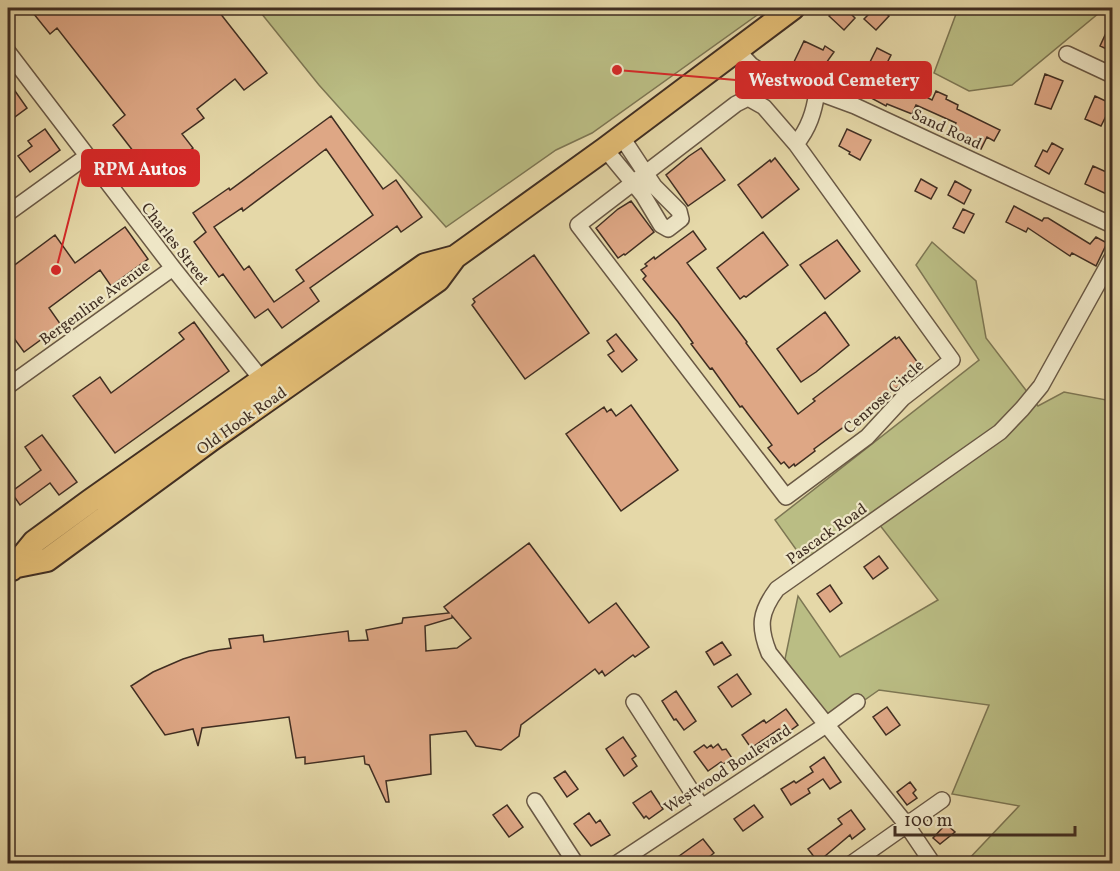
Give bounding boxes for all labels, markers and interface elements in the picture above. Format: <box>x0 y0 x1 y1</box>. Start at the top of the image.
callout: Westwood Cemetery <box>736 62 931 98</box>
text: Westwood Cemetery <box>748 69 920 94</box>
street label: Sand Road <box>908 104 985 156</box>
callout: RPM Autos <box>82 150 199 186</box>
text: RPM Autos <box>93 158 187 183</box>
street label: Charles Street <box>135 198 214 290</box>
street label: Bergenline Avenue <box>35 256 155 351</box>
street label: Cenrose Circle <box>839 355 929 440</box>
street label: Old Hook Road <box>193 382 292 461</box>
street label: Pascack Road <box>782 499 872 571</box>
street label: Westwood Boulevard <box>660 720 796 819</box>
scale bar <box>895 799 1075 837</box>
text: 100 m <box>904 809 953 834</box>

